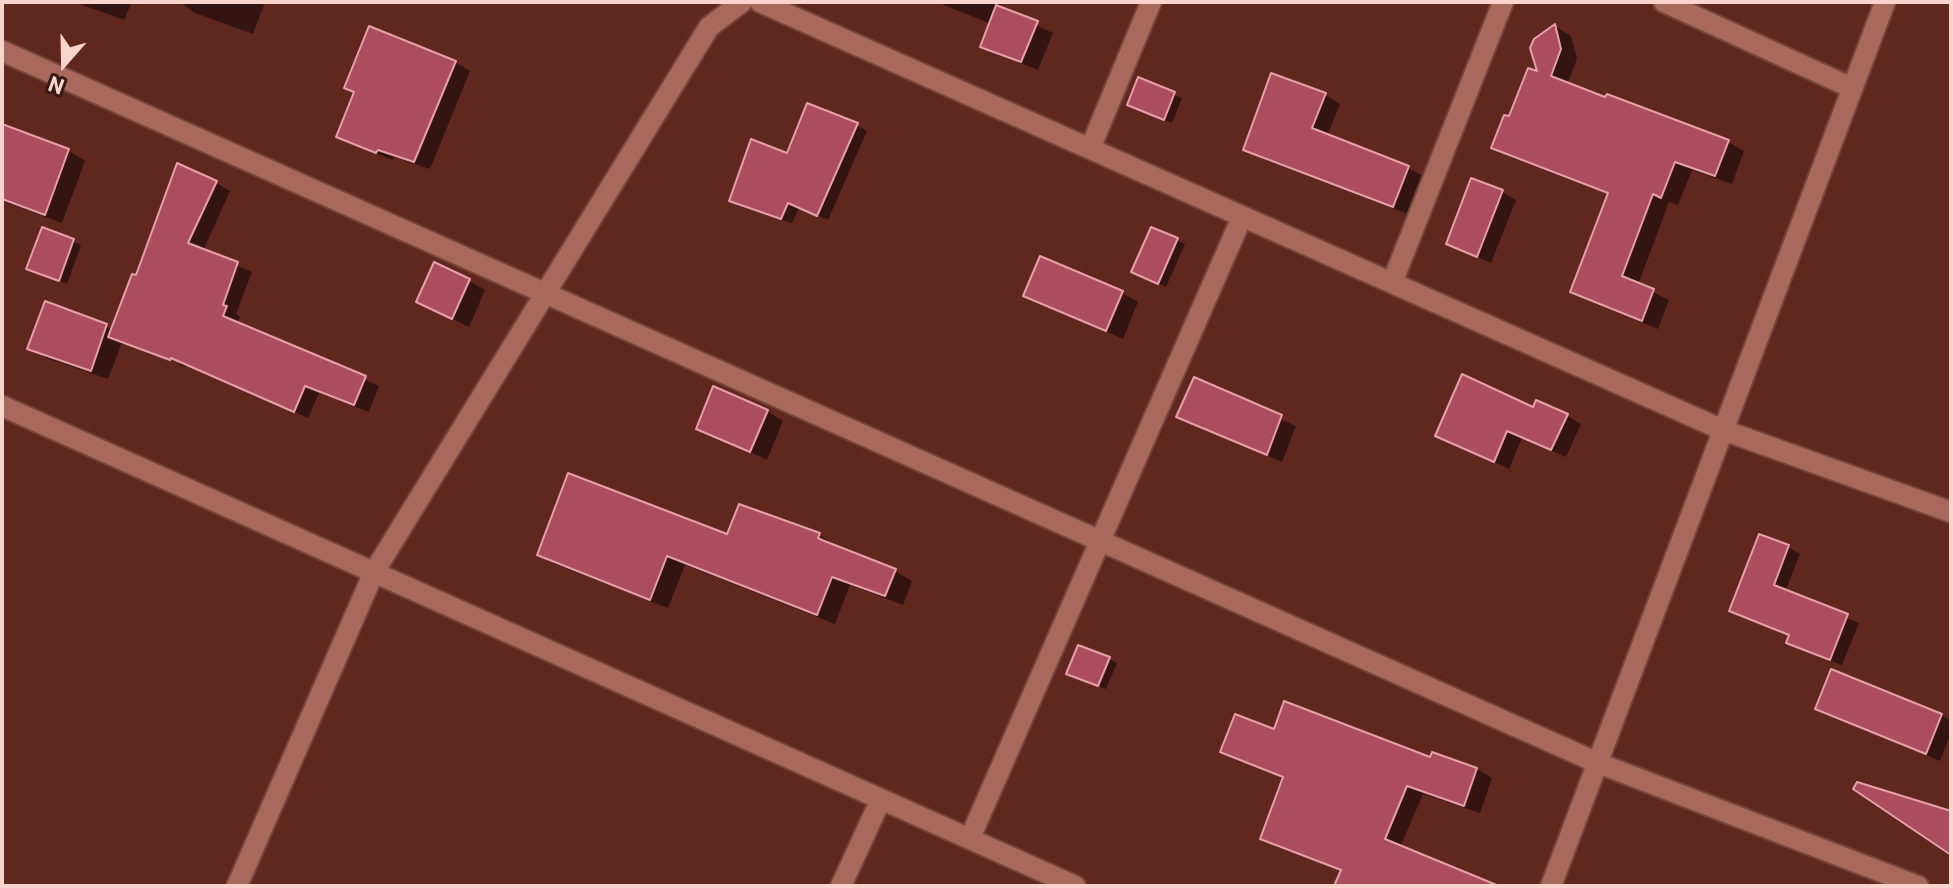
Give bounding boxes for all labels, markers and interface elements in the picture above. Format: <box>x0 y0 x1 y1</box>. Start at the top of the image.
north arrow <box>24 24 104 104</box>
text: N <box>44 72 67 101</box>

